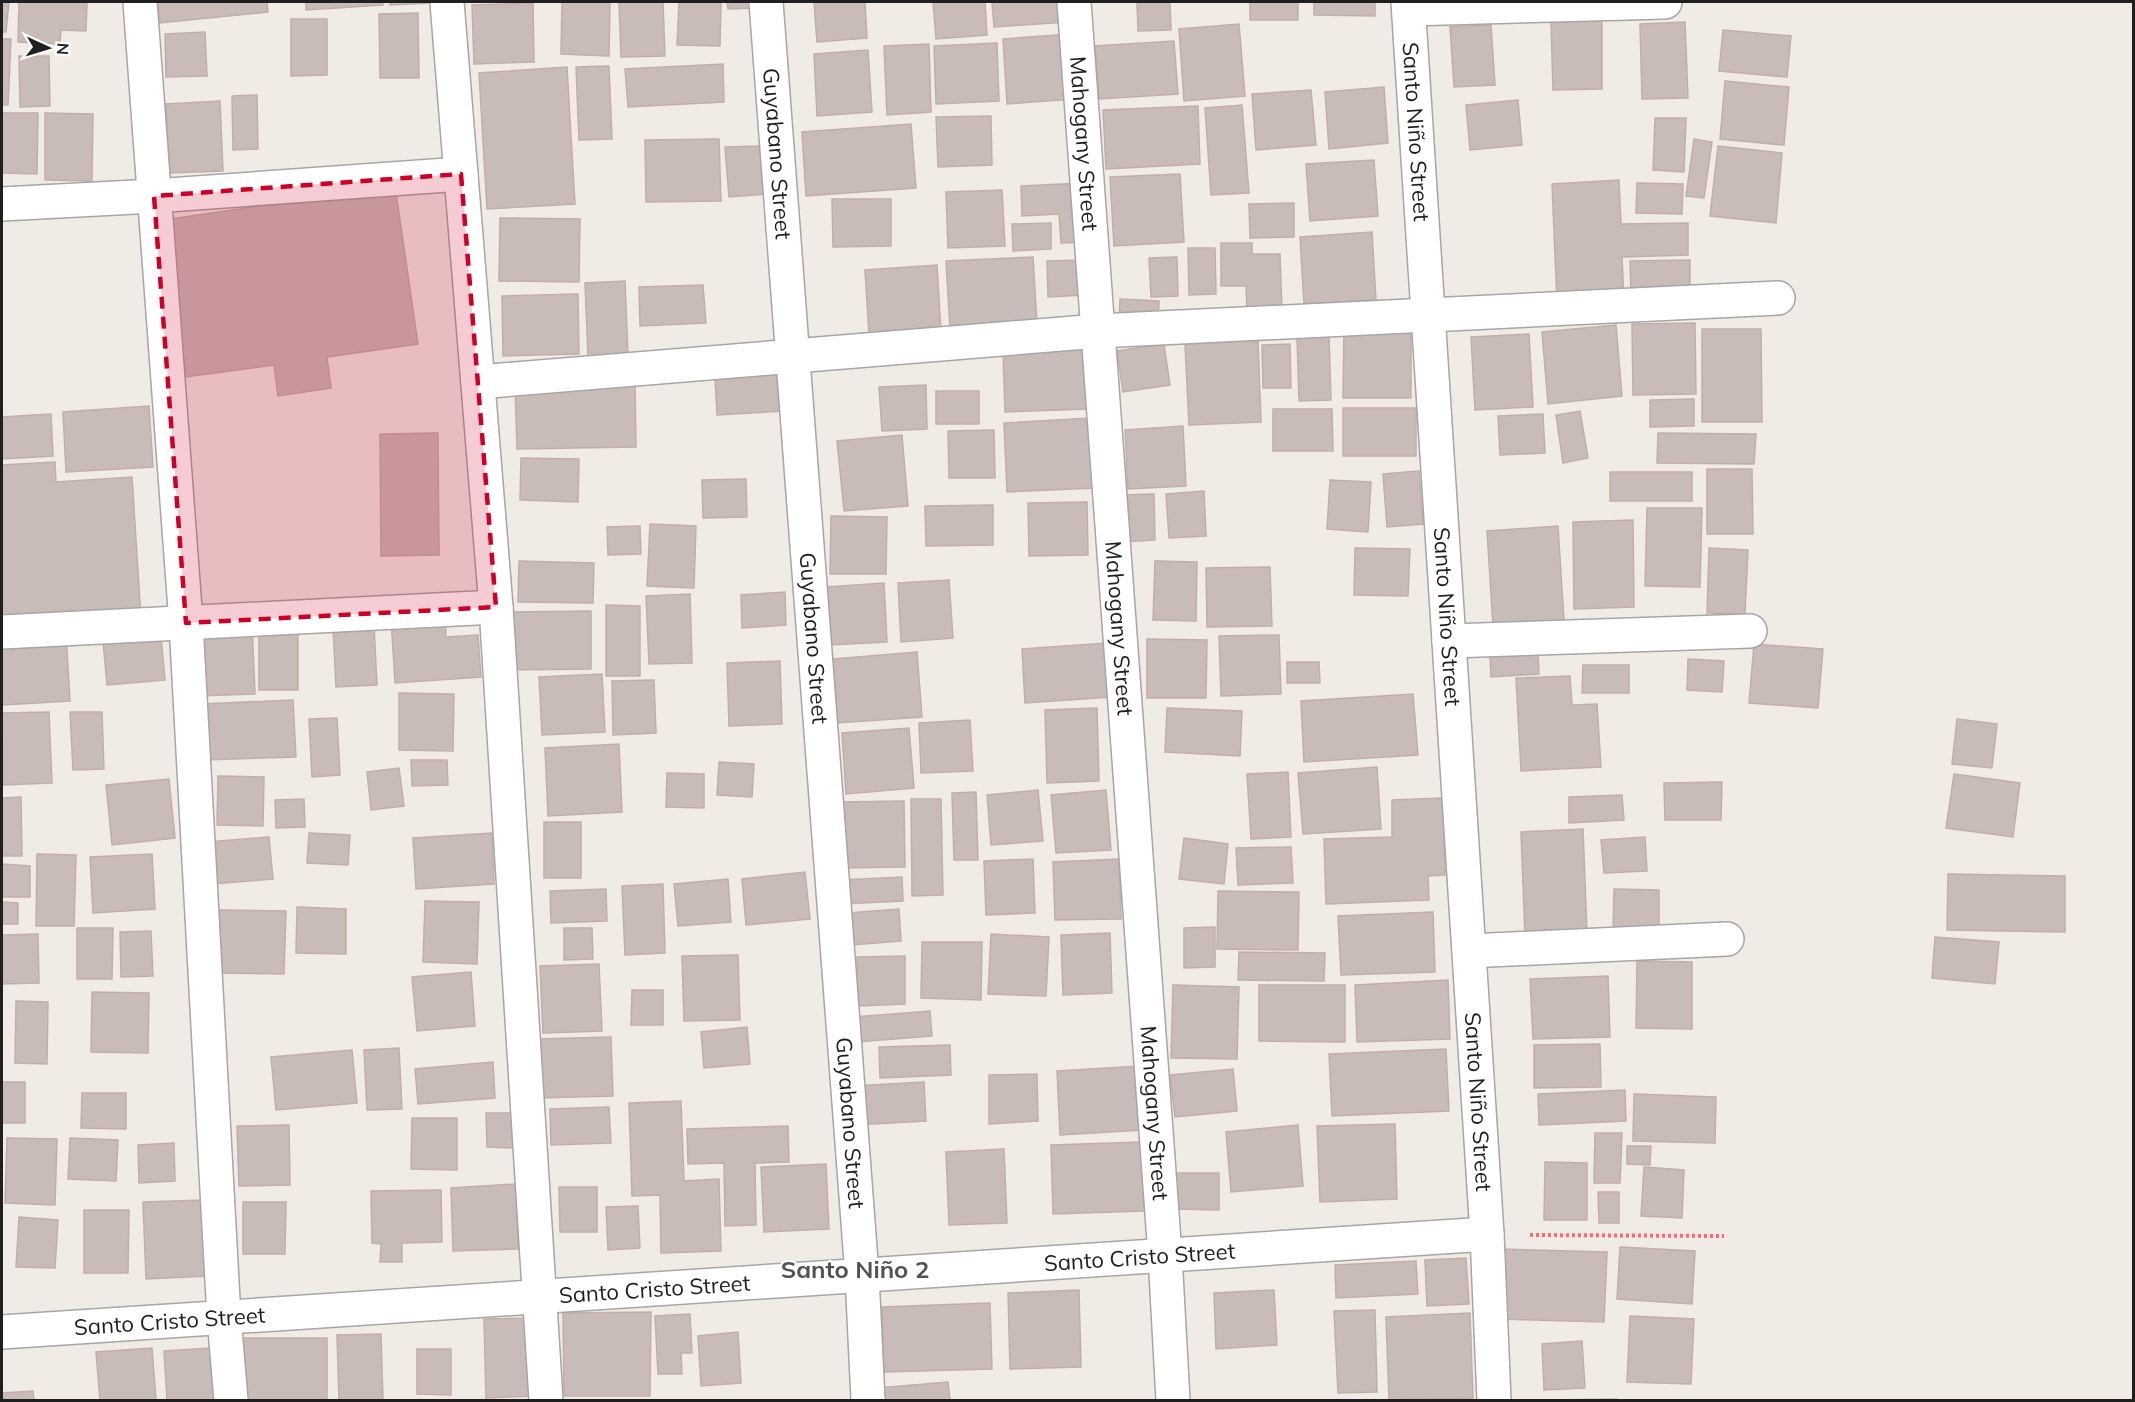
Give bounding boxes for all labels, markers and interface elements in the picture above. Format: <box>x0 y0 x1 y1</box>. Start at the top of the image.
north arrow <box>18 18 78 78</box>
street label: Santo Niño Street <box>1397 41 1436 222</box>
text: N <box>53 42 73 56</box>
street label: Mahogany Street <box>1064 55 1105 232</box>
street label: Guyabano Street <box>757 67 798 241</box>
street label: Santo Niño Street <box>1428 526 1467 708</box>
street label: Mahogany Street <box>1099 540 1140 717</box>
street label: Guyabano Street <box>794 551 834 725</box>
street label: Santo Niño Street <box>1459 1011 1498 1193</box>
street label: Mahogany Street <box>1134 1025 1175 1202</box>
street label: Guyabano Street <box>830 1036 871 1210</box>
street label: Santo Cristo Street <box>1043 1237 1236 1277</box>
district label: Santo Niño 2 <box>781 1254 929 1284</box>
street label: Santo Cristo Street <box>558 1269 751 1309</box>
street label: Santo Cristo Street <box>73 1301 266 1341</box>

